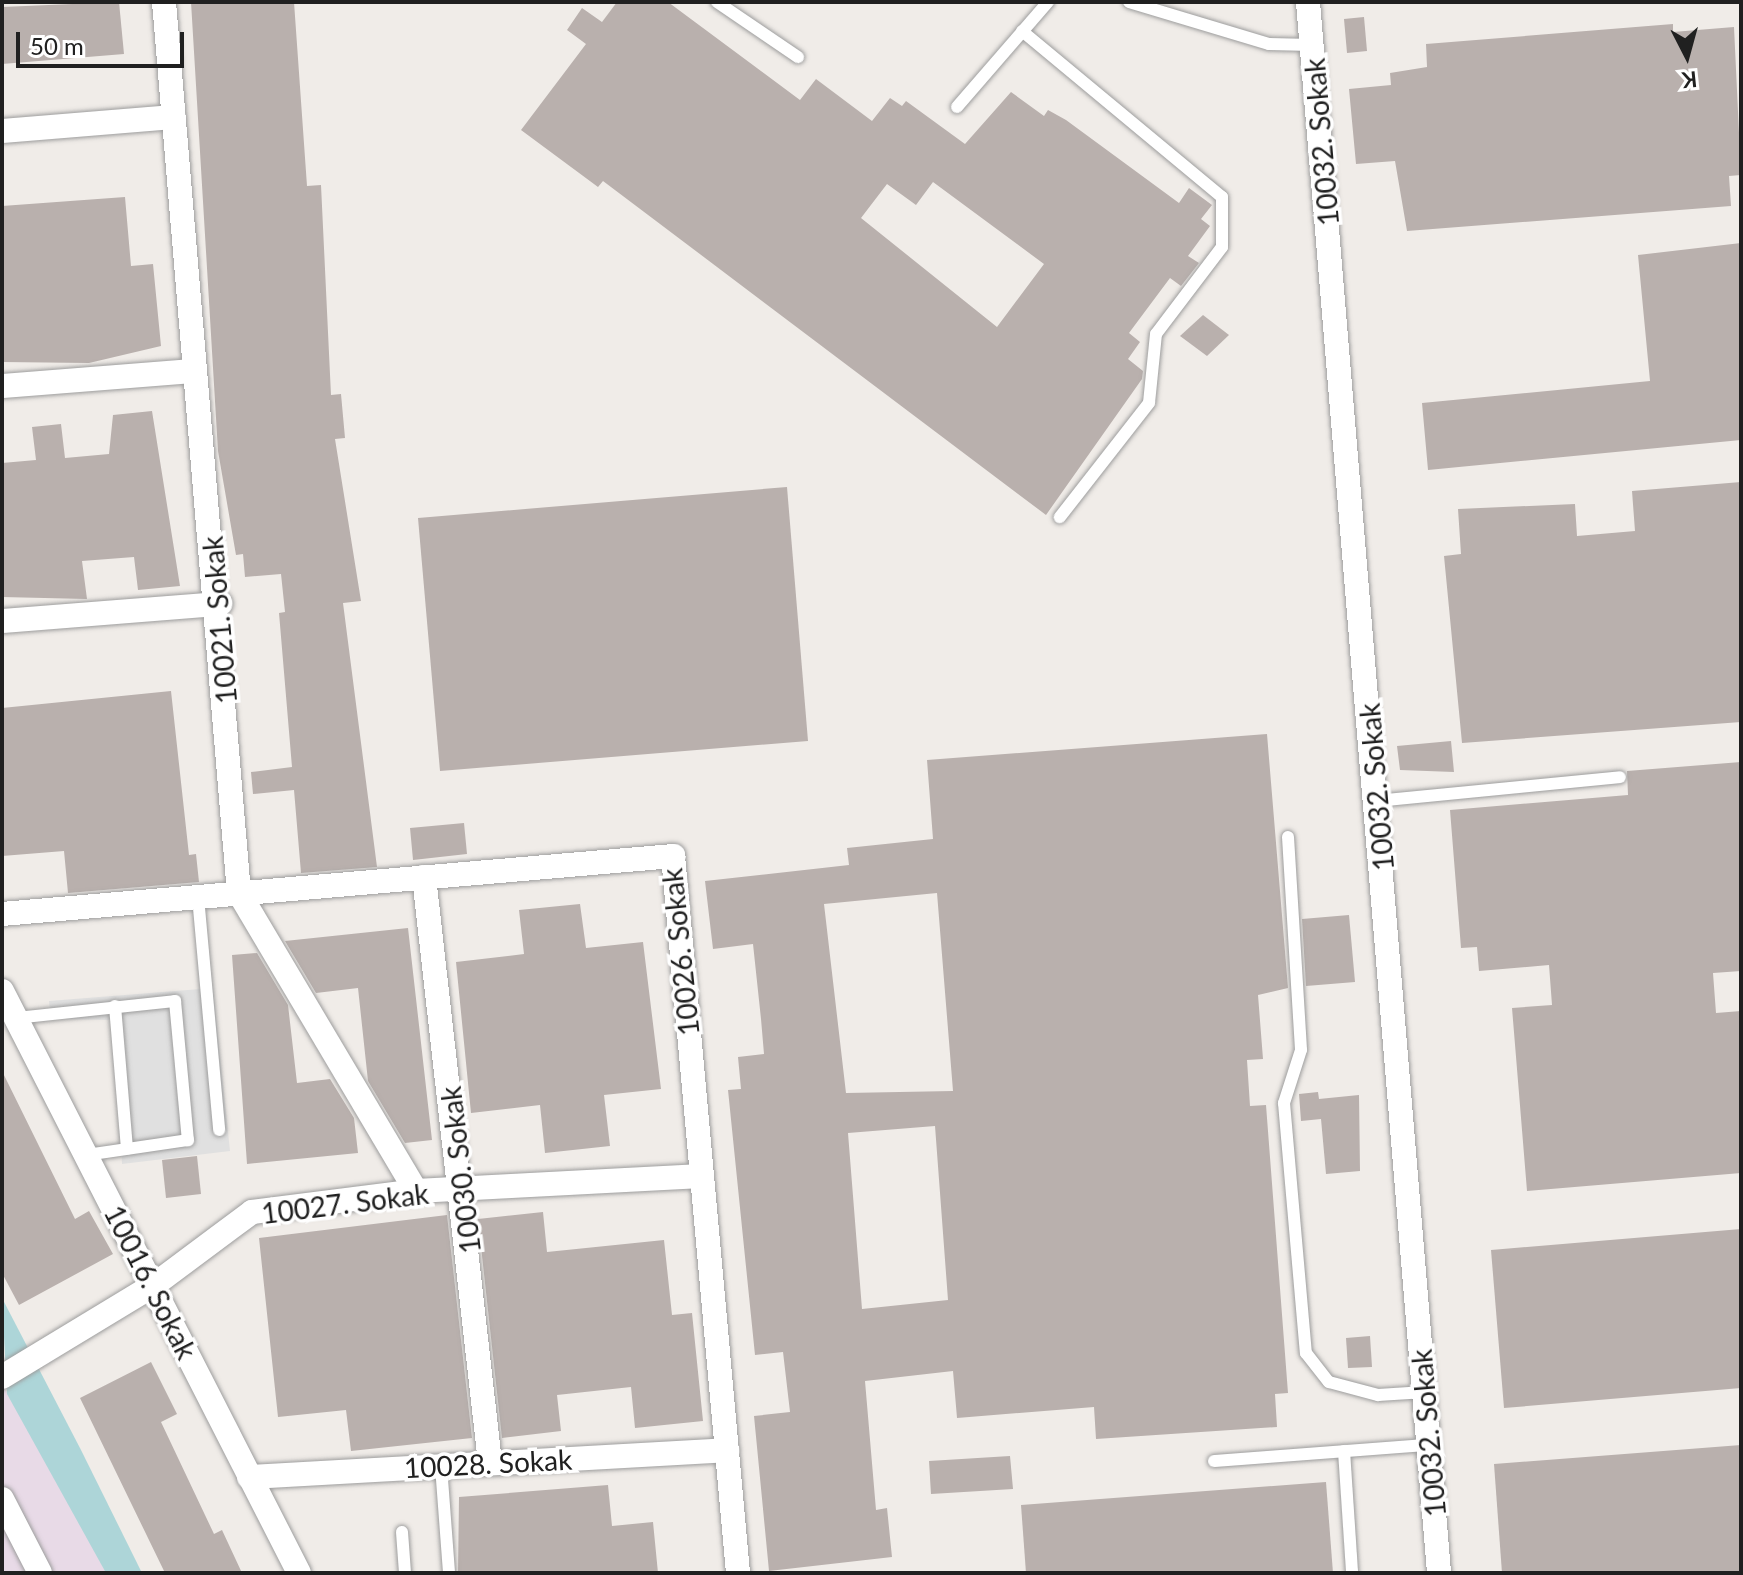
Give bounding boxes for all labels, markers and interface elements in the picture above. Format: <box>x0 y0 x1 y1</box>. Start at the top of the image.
scale bar <box>20 16 188 66</box>
north arrow <box>1647 16 1727 96</box>
text: 50 m <box>30 31 84 60</box>
street label: 10032. Sokak <box>1297 57 1345 227</box>
text: K <box>1681 66 1698 95</box>
street label: 10021. Sokak <box>195 535 243 705</box>
street label: 10032. Sokak <box>1352 702 1400 872</box>
street label: 10026. Sokak <box>654 867 706 1037</box>
street label: 10030. Sokak <box>433 1084 487 1256</box>
street label: 10027. Sokak <box>259 1176 431 1230</box>
street label: 10016. Sokak <box>98 1199 204 1365</box>
street label: 10032. Sokak <box>1404 1348 1452 1518</box>
street label: 10028. Sokak <box>403 1442 573 1484</box>

